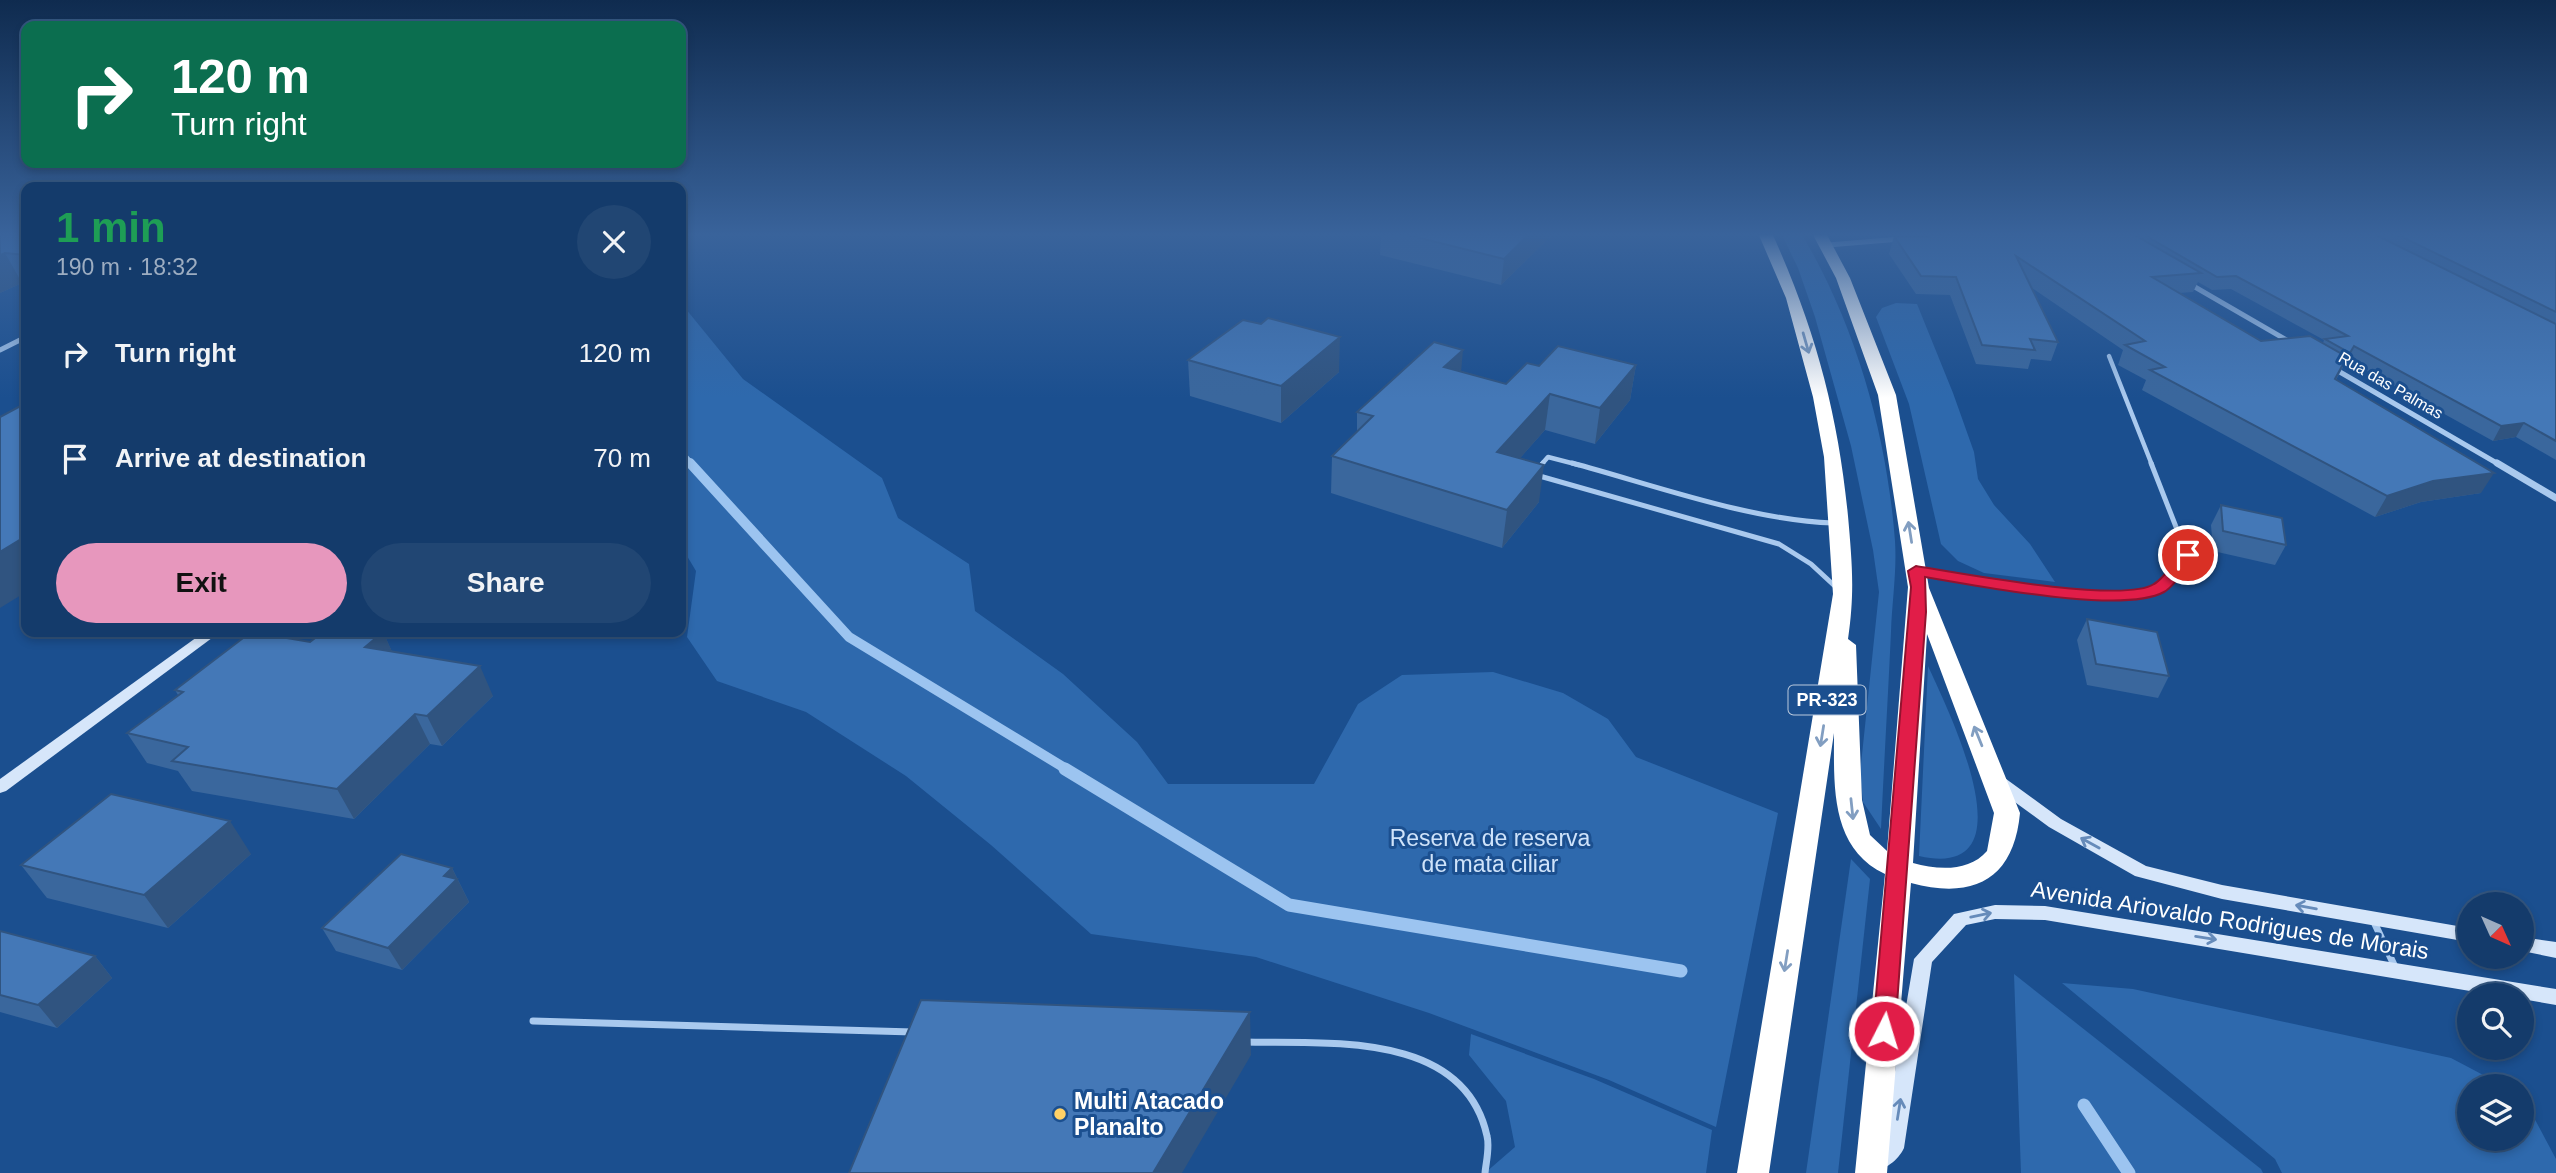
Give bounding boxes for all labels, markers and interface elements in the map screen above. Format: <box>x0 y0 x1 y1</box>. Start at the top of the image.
icon: right <box>56 49 147 140</box>
text: 120 m <box>171 49 310 103</box>
text: Turn right <box>171 106 307 142</box>
text: 1 min <box>56 204 166 251</box>
button: close <box>577 205 651 279</box>
text: 190 m · 18:32 <box>56 254 198 280</box>
one-way arrow <box>1801 332 1814 354</box>
icon: right <box>56 335 94 373</box>
text: Turn right <box>115 338 236 368</box>
text: 120 m <box>579 338 651 368</box>
street label: Rua das Palmas <box>2336 349 2446 422</box>
icon: arrive <box>56 440 94 478</box>
text: Arrive at destination <box>115 443 366 473</box>
text: 70 m <box>593 443 651 473</box>
one-way arrow <box>1903 521 1916 544</box>
pin <box>2158 525 2218 585</box>
icon: arrive <box>2169 536 2207 574</box>
button: Exit <box>56 543 347 623</box>
button: Share <box>361 543 651 623</box>
road number: PR-323 <box>1788 686 1866 714</box>
one-way arrow <box>1815 725 1828 747</box>
one-way arrow <box>1971 725 1984 747</box>
one-way arrow <box>1845 798 1858 820</box>
park label: Reserva de reserva de mata ciliar <box>1390 825 1591 877</box>
one-way arrow <box>2080 835 2101 849</box>
street label: Avenida Ariovaldo Rodrigues de Morais <box>2029 876 2431 964</box>
north arrow <box>2457 892 2534 970</box>
map controls <box>2457 892 2534 1151</box>
one-way arrow <box>2295 900 2318 913</box>
one-way arrow <box>1969 907 1992 921</box>
one-way arrow <box>2194 932 2217 945</box>
one-way arrow <box>1779 949 1792 972</box>
button: search <box>2457 983 2534 1060</box>
position arrow <box>1847 994 1921 1068</box>
button: layers <box>2457 1074 2534 1151</box>
place label: Multi Atacado Planalto <box>1074 1088 1224 1140</box>
one-way arrow <box>1893 1098 1906 1121</box>
marker: Multi Atacado Planalto <box>1052 1106 1068 1122</box>

